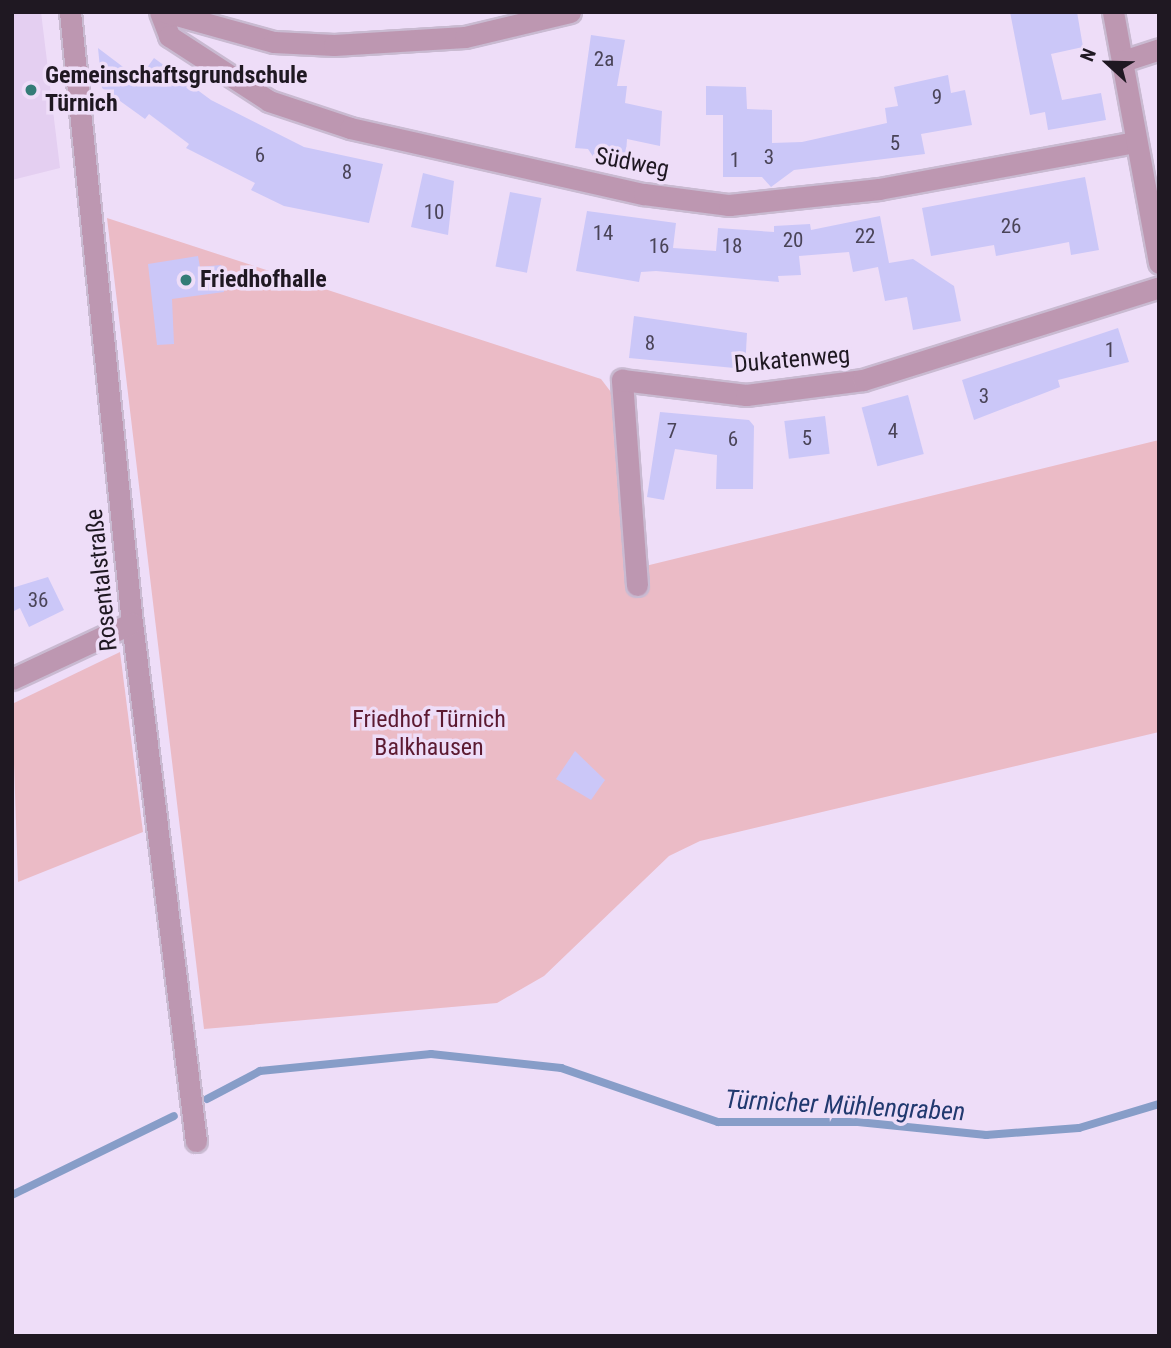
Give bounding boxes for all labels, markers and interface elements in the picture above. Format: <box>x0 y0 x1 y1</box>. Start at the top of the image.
north arrow <box>1073 28 1143 98</box>
text: N <box>1075 45 1101 65</box>
house number: 2a <box>594 46 614 72</box>
place label: Gemeinschaftsgrundschule Türnich <box>45 62 307 118</box>
marker: Gemeinschaftsgrundschule Türnich <box>23 82 39 98</box>
house number: 9 <box>932 84 942 110</box>
house number: 5 <box>890 130 900 156</box>
house number: 6 <box>255 142 265 168</box>
street label: Südweg <box>593 142 671 184</box>
house number: 3 <box>764 144 774 170</box>
house number: 1 <box>730 147 740 173</box>
house number: 8 <box>342 159 352 185</box>
house number: 10 <box>424 199 444 225</box>
house number: 26 <box>1001 213 1021 239</box>
house number: 14 <box>593 220 613 246</box>
house number: 22 <box>855 223 875 249</box>
house number: 20 <box>783 227 803 253</box>
house number: 16 <box>649 233 669 259</box>
house number: 18 <box>722 233 742 259</box>
place label: Friedhofhalle <box>200 266 327 294</box>
marker: Friedhofhalle <box>178 272 194 288</box>
house number: 8 <box>645 330 655 356</box>
house number: 1 <box>1105 337 1115 363</box>
street label: Dukatenweg <box>733 341 851 379</box>
house number: 3 <box>979 383 989 409</box>
house number: 7 <box>667 418 677 444</box>
house number: 4 <box>888 418 898 444</box>
house number: 5 <box>802 425 812 451</box>
house number: 6 <box>728 426 738 452</box>
street label: Rosentalstraße <box>80 507 124 653</box>
house number: 36 <box>28 587 48 613</box>
park label: Friedhof Türnich Balkhausen <box>352 706 506 762</box>
water label: Türnicher Mühlengraben <box>724 1084 966 1128</box>

